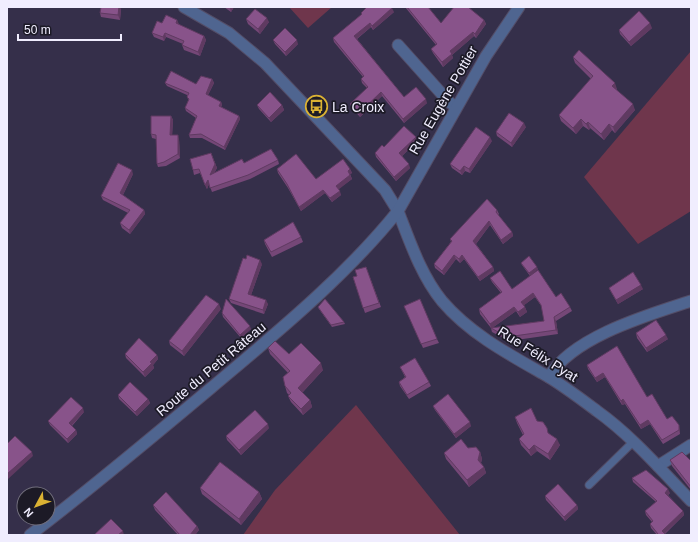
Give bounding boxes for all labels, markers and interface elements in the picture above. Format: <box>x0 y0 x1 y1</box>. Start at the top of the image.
scale bar <box>18 16 121 42</box>
text: 50 m <box>24 23 51 37</box>
street label: Rue Eugène Pottier <box>406 43 481 157</box>
bus stop icon: La Croix <box>304 94 330 120</box>
place label: La Croix <box>332 99 384 115</box>
street label: Route du Petit Râteau <box>153 319 269 419</box>
street label: Rue Félix Pyat <box>495 323 581 385</box>
north arrow <box>16 486 56 526</box>
text: N <box>21 506 36 519</box>

